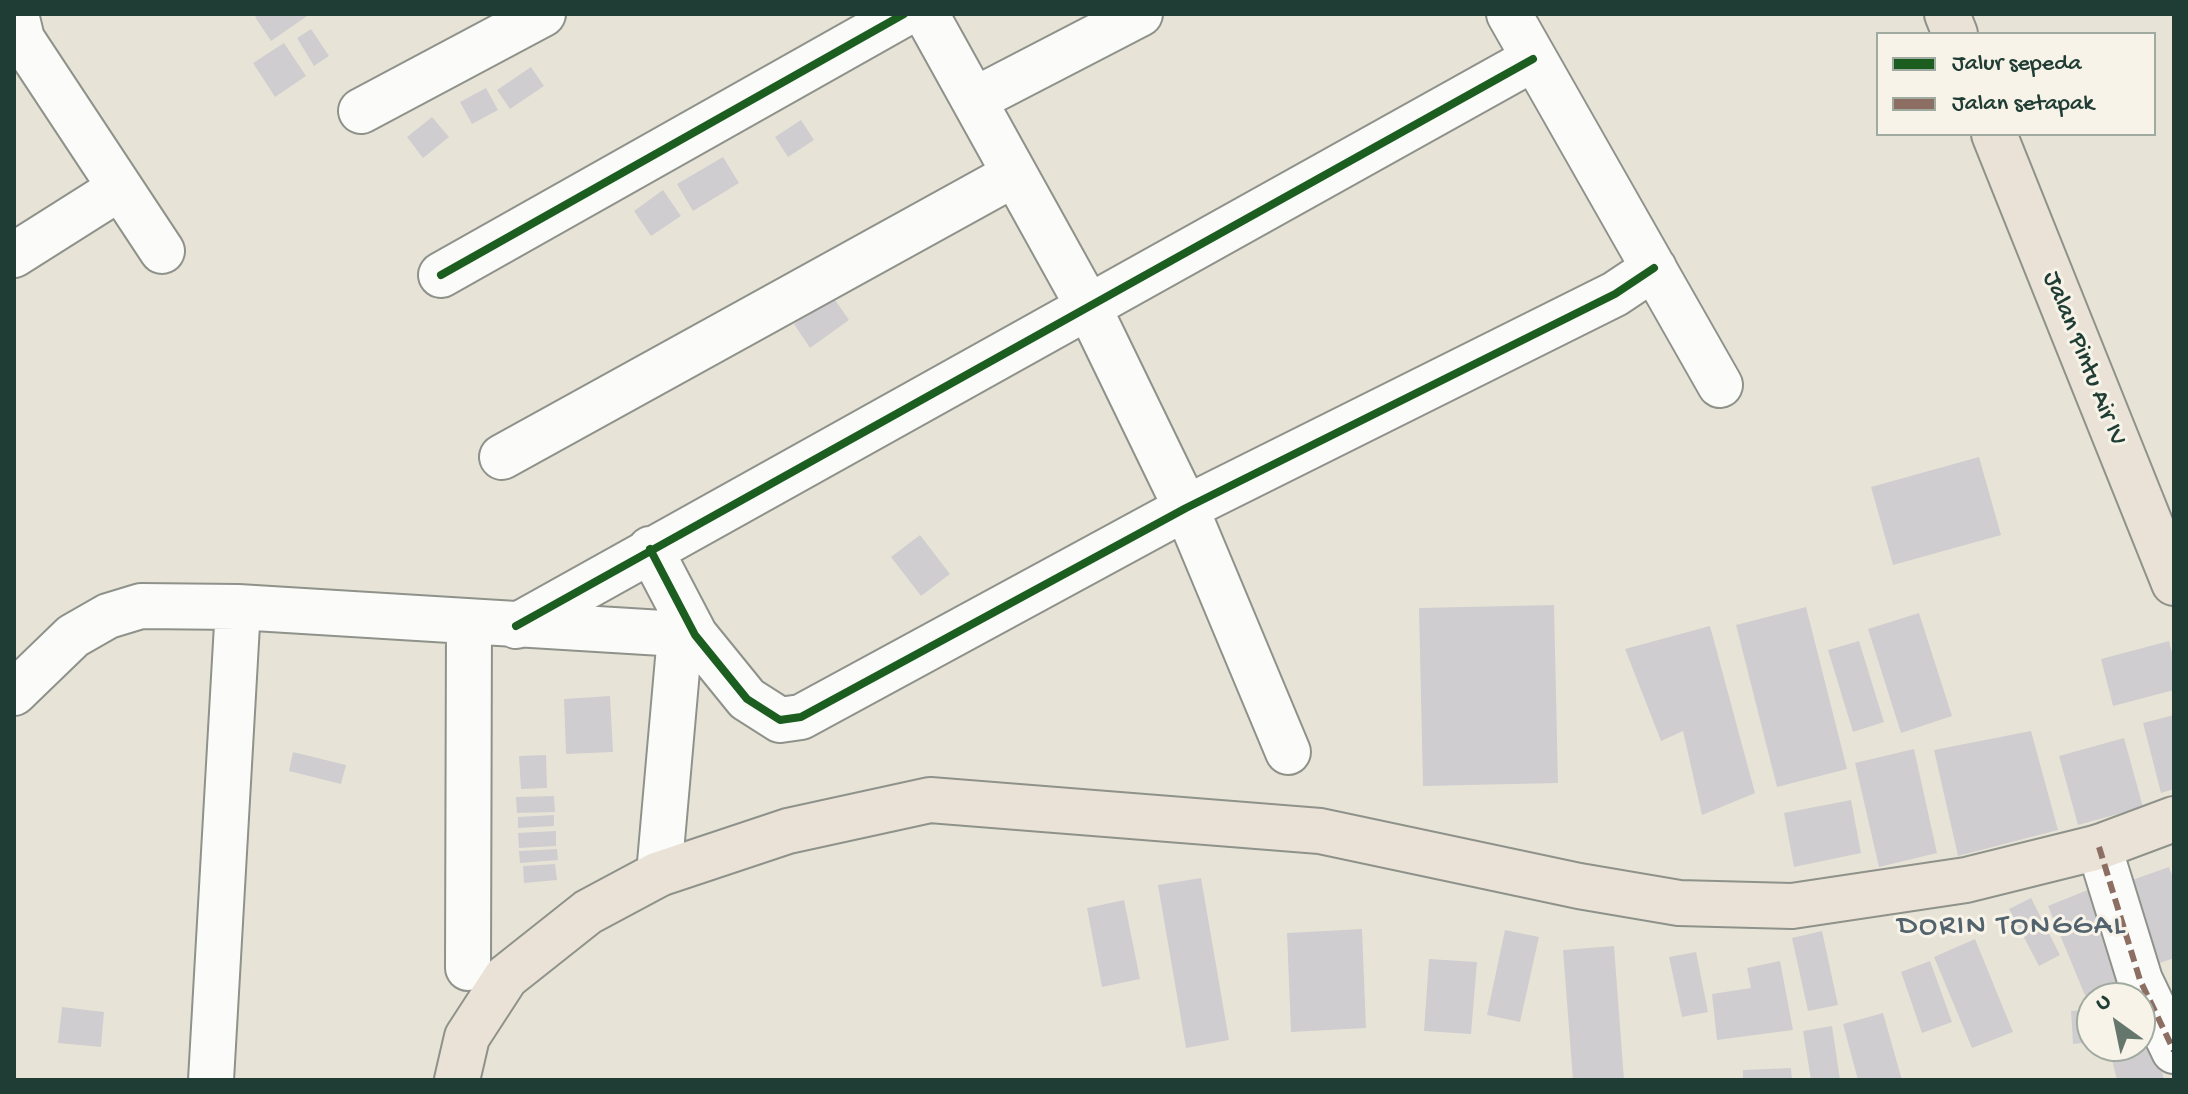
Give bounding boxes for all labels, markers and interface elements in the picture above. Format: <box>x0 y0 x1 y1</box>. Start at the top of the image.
legend <box>1876 32 2156 136</box>
text: Jalur sepeda <box>1952 50 2082 79</box>
text: Jalan setapak <box>1952 90 2094 119</box>
street label: Jalan Pintu Air IV <box>2034 267 2132 451</box>
district label: DORIN TONGGAL <box>1898 910 2126 946</box>
north arrow <box>2076 982 2156 1062</box>
text: U <box>2092 989 2116 1018</box>

